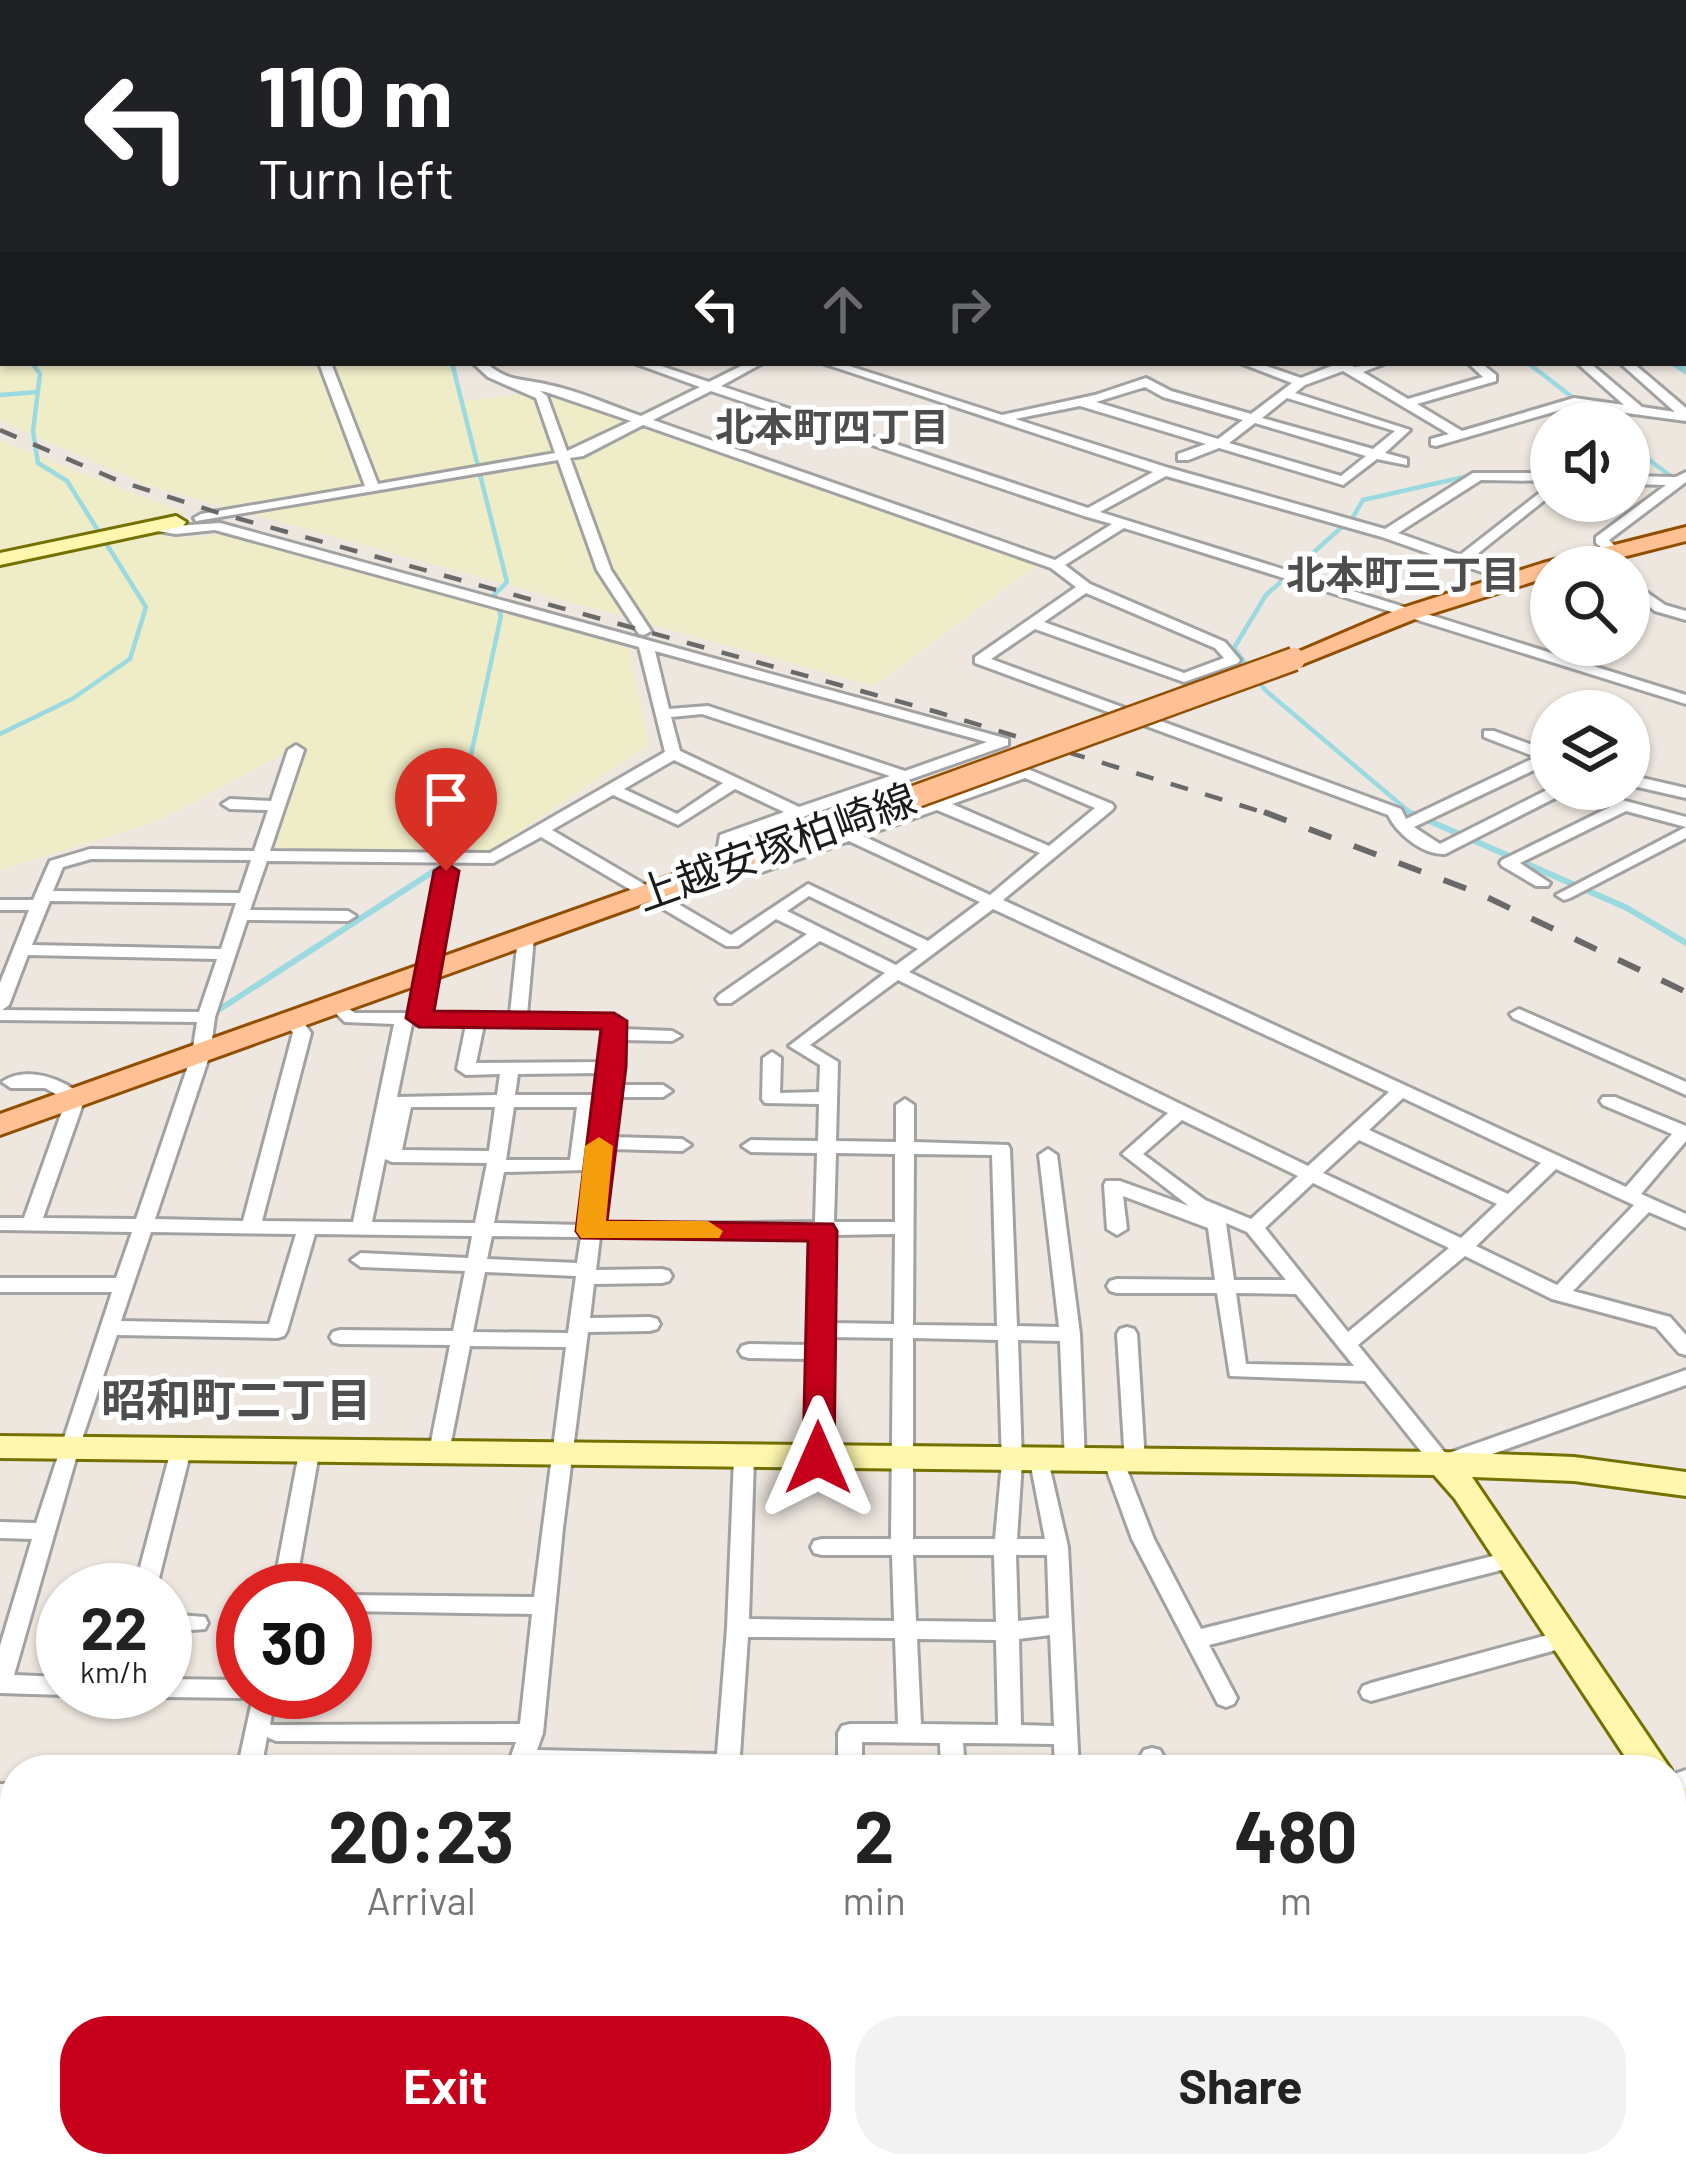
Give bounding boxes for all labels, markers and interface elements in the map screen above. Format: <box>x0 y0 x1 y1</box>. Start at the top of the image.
text: 110 m <box>258 43 453 144</box>
icon: left <box>60 48 216 204</box>
text: Turn left <box>258 145 455 210</box>
icon: left <box>684 276 750 342</box>
icon: ahead <box>810 276 876 342</box>
icon: right <box>936 276 1002 342</box>
district label: 北本町四丁目 <box>715 402 949 449</box>
map controls <box>1530 402 1650 810</box>
button: sound <box>1530 402 1650 522</box>
button: search <box>1530 546 1650 666</box>
district label: 北本町三丁目 <box>1286 550 1520 597</box>
button: layers <box>1530 690 1650 810</box>
pin <box>395 748 497 871</box>
icon: arrive <box>413 766 479 832</box>
street label: 上越安塚柏崎線 <box>629 771 922 919</box>
district label: 昭和町二丁目 <box>101 1371 371 1425</box>
position arrow <box>755 1395 881 1521</box>
speed limit sign: 30 <box>216 1563 372 1719</box>
text: 22 <box>80 1590 148 1662</box>
text: km/h <box>80 1653 148 1689</box>
text: 20:23 <box>328 1791 514 1877</box>
text: 2 <box>854 1791 894 1877</box>
text: 480 <box>1234 1791 1358 1877</box>
text: Arrival <box>367 1876 476 1923</box>
text: min <box>842 1876 906 1923</box>
text: m <box>1280 1876 1312 1923</box>
button: Exit <box>60 2016 831 2154</box>
button: Share <box>855 2016 1626 2154</box>

